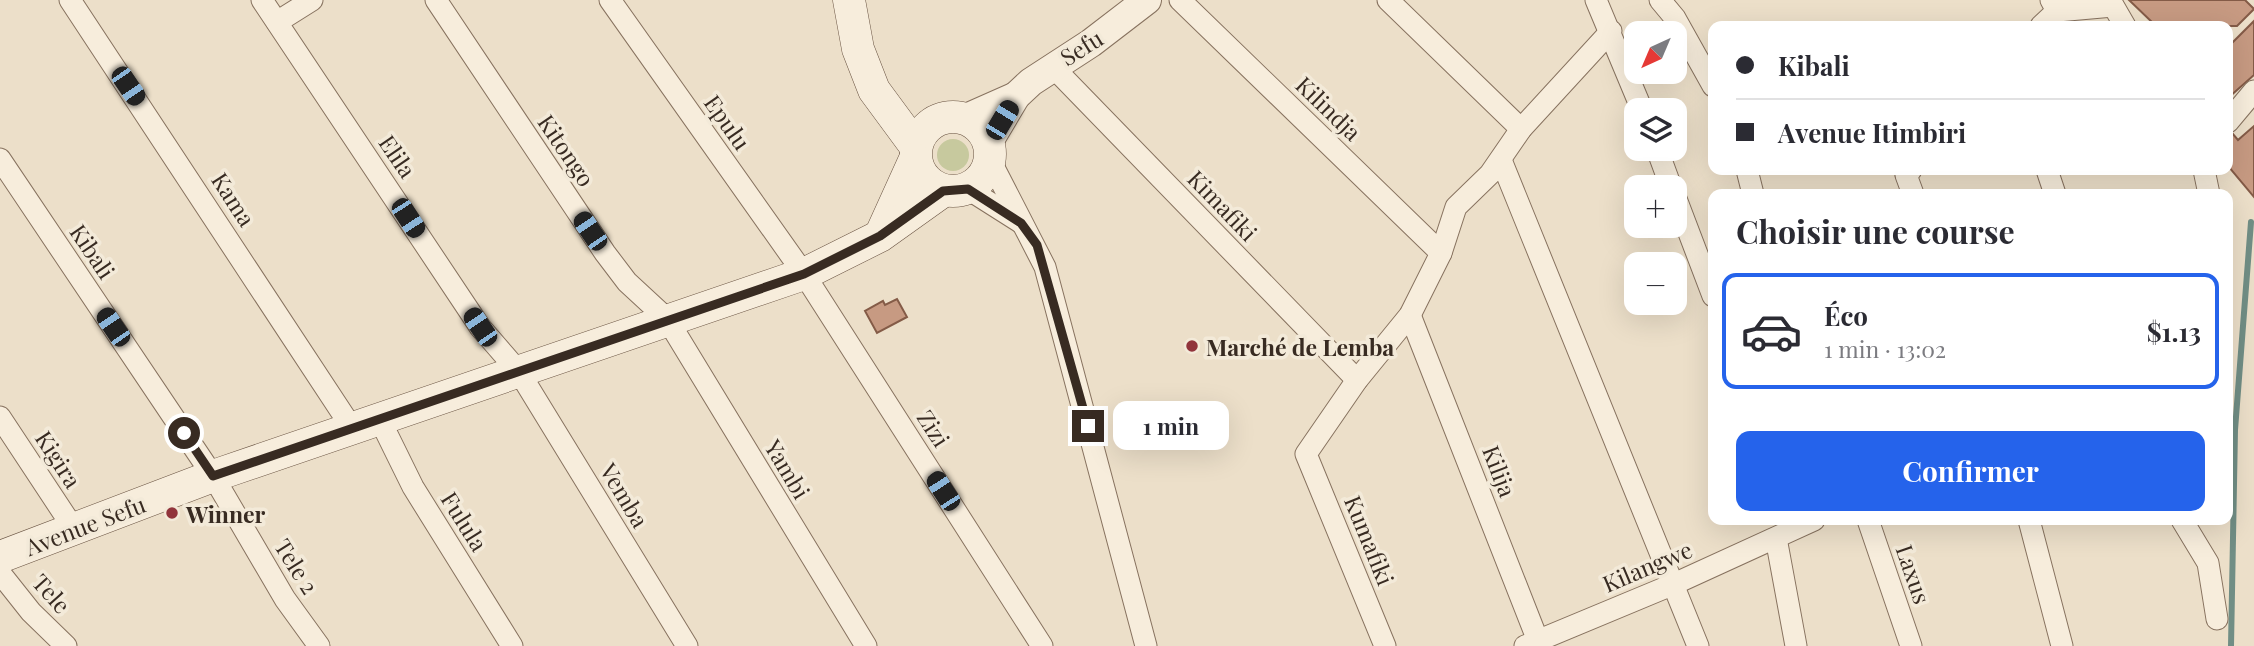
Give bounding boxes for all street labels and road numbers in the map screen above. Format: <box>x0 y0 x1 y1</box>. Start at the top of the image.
street label: Sefu <box>1054 22 1108 72</box>
street label: Kilindja <box>1290 69 1369 147</box>
street label: Epulu <box>698 88 758 156</box>
street label: Kitongo <box>532 108 602 192</box>
street label: Elila <box>372 129 424 184</box>
street label: Kimafiki <box>1182 163 1265 247</box>
street label: Kama <box>205 166 263 232</box>
street label: Kibali <box>64 218 123 285</box>
street label: Zizi <box>911 404 958 453</box>
street label: Kigira <box>29 424 89 494</box>
street label: Yambi <box>758 433 818 505</box>
street label: Kilija <box>1476 441 1524 502</box>
street label: Vemba <box>593 456 656 533</box>
street label: Fulula <box>435 485 495 557</box>
street label: Avenue Sefu <box>19 488 150 563</box>
street label: Kumafiki <box>1338 491 1402 590</box>
street label: Tele 2 <box>268 532 326 600</box>
street label: Kilangwe <box>1597 533 1697 599</box>
street label: Laxus <box>1889 540 1939 608</box>
street label: Tele <box>26 567 78 619</box>

